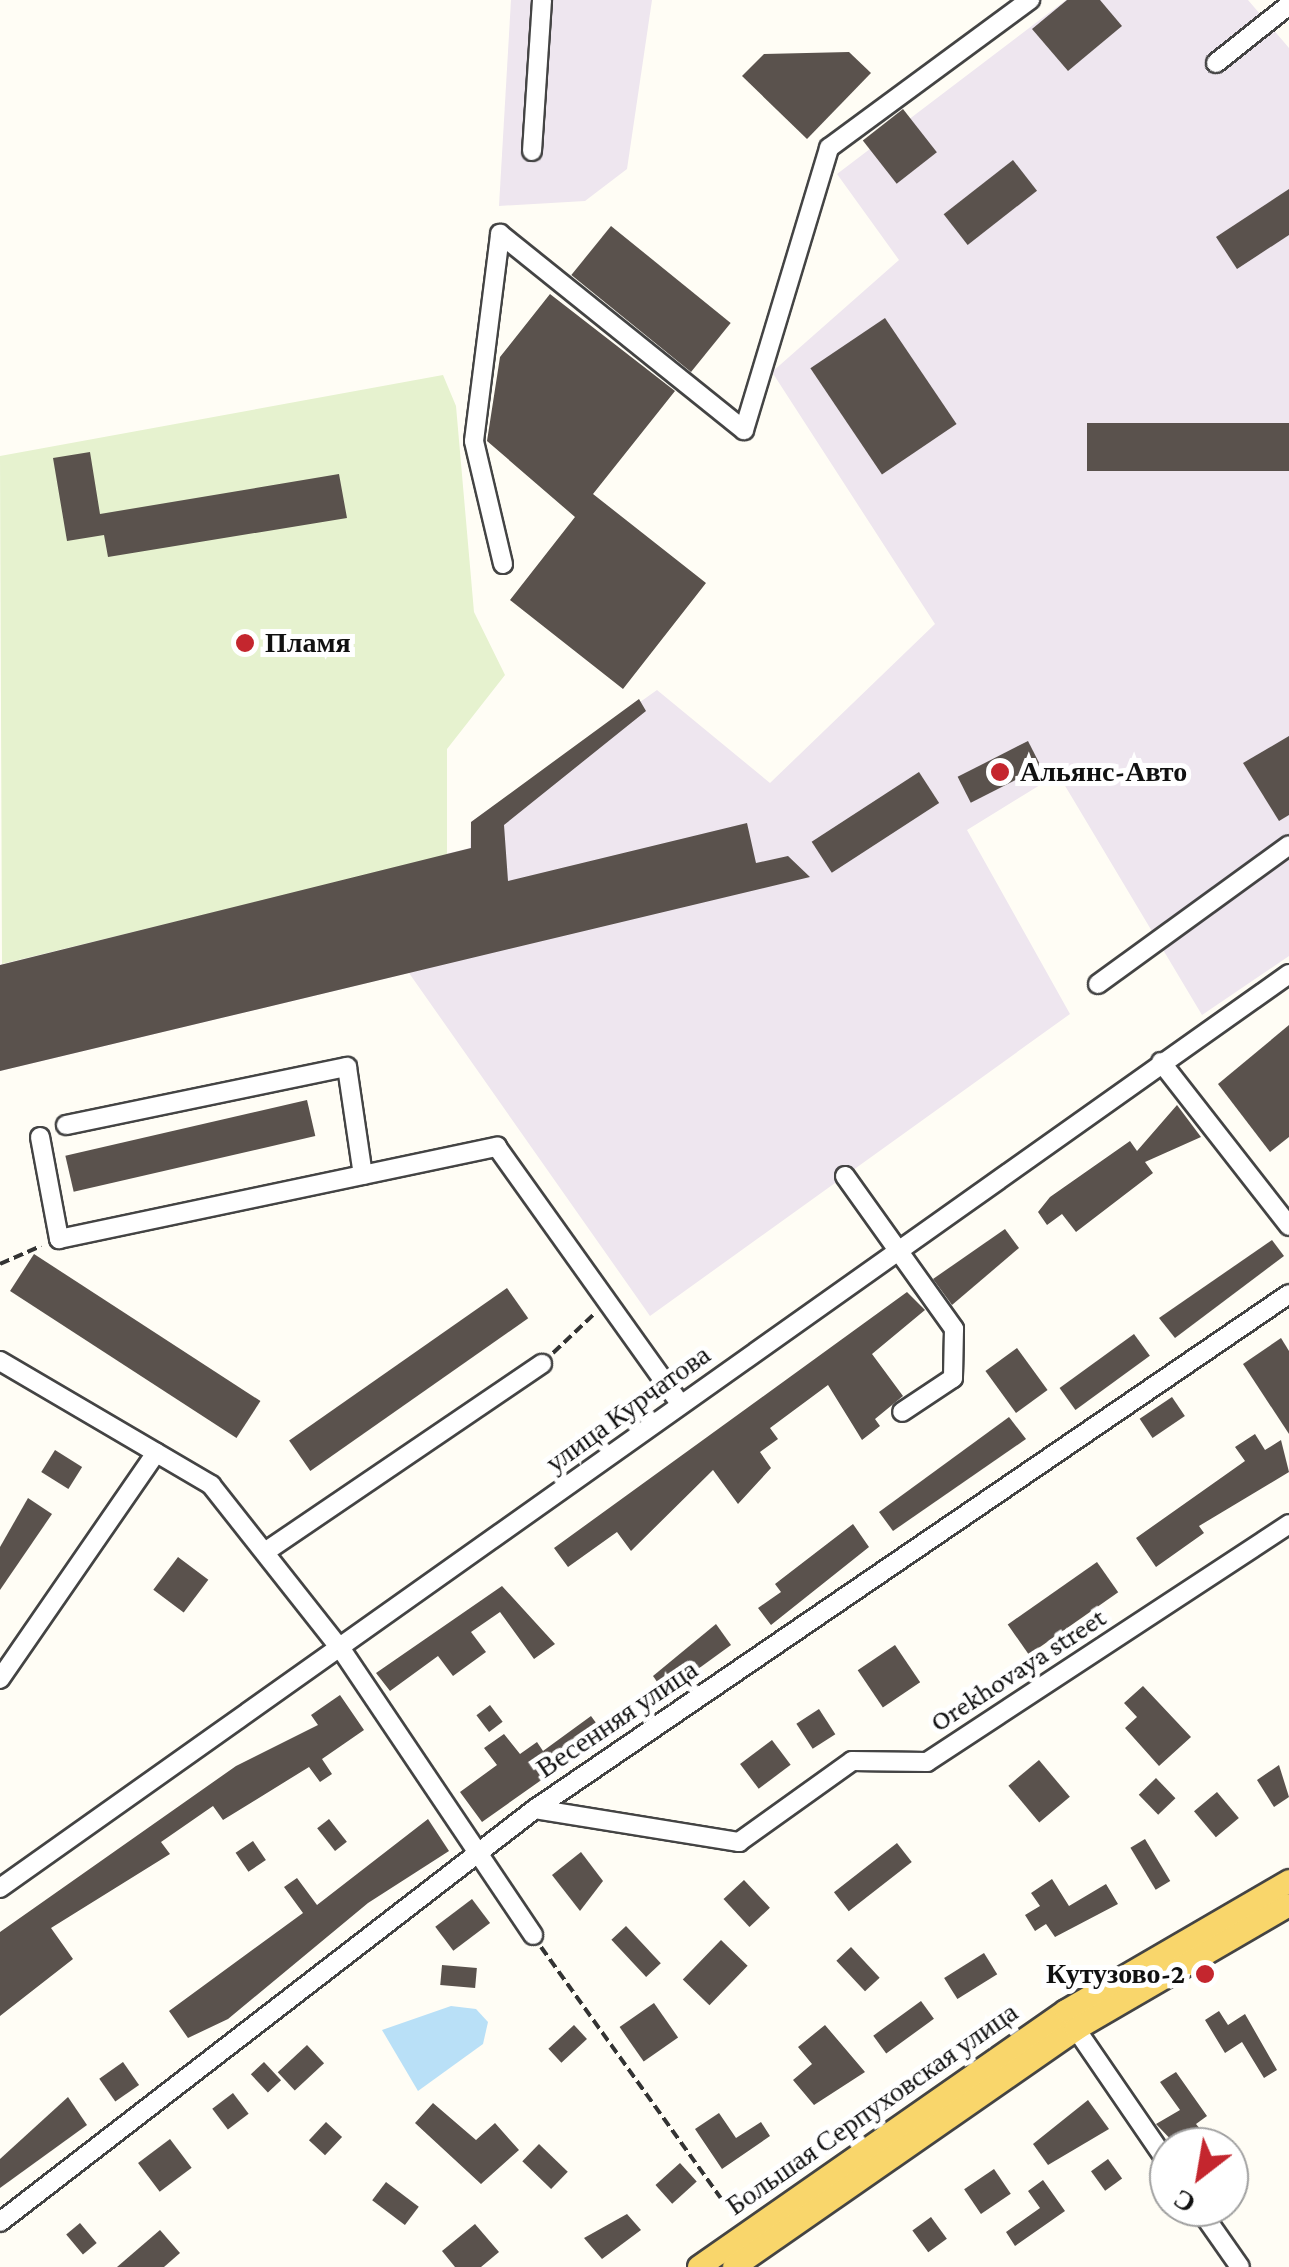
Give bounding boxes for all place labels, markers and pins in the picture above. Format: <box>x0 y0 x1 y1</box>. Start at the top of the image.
place label: Пламя <box>265 626 351 660</box>
marker: Пламя <box>234 632 256 654</box>
place label: Альянс-Авто <box>1020 755 1187 789</box>
marker: Альянс-Авто <box>989 761 1011 783</box>
place label: Кутузово-2 <box>1046 1957 1185 1991</box>
marker: Кутузово-2 <box>1194 1963 1216 1985</box>

